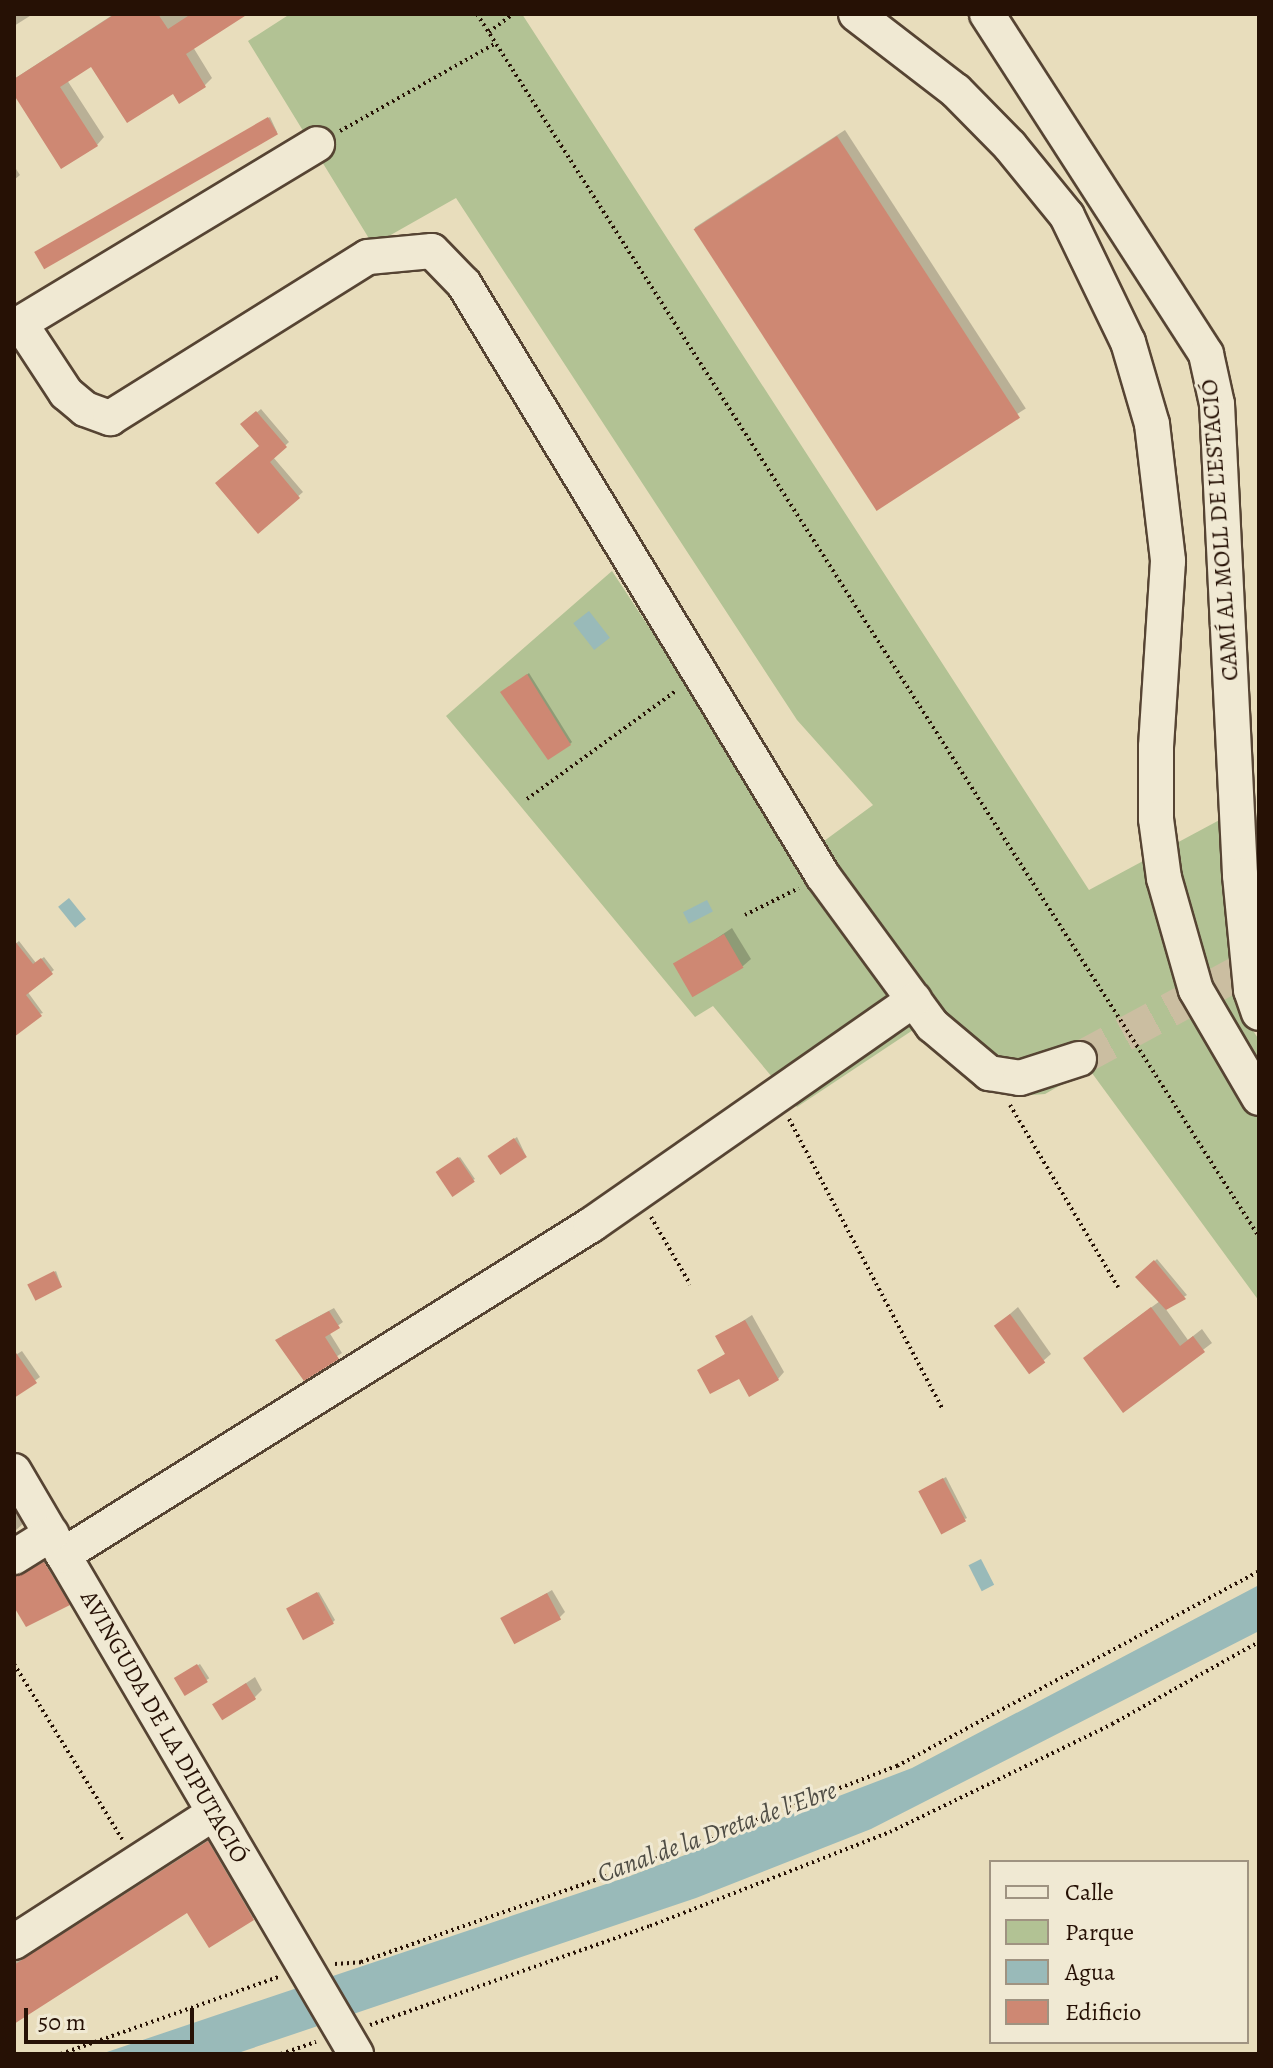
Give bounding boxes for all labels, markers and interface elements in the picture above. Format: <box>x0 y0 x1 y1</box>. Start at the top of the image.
street label: CAMÍ AL MOLL DE L'ESTACIÓ <box>1195 378 1245 682</box>
street label: AVINGUDA DE LA DIPUTACIÓ <box>74 1585 254 1869</box>
water label: Canal de la Dreta de l'Ebre <box>593 1774 841 1890</box>
legend <box>989 1860 1249 2044</box>
text: Calle <box>1065 1876 1114 1908</box>
text: Parque <box>1065 1916 1134 1948</box>
text: Agua <box>1065 1956 1115 1988</box>
scale bar <box>28 1992 198 2042</box>
text: Edificio <box>1065 1996 1141 2028</box>
text: 50 m <box>38 2006 86 2038</box>

